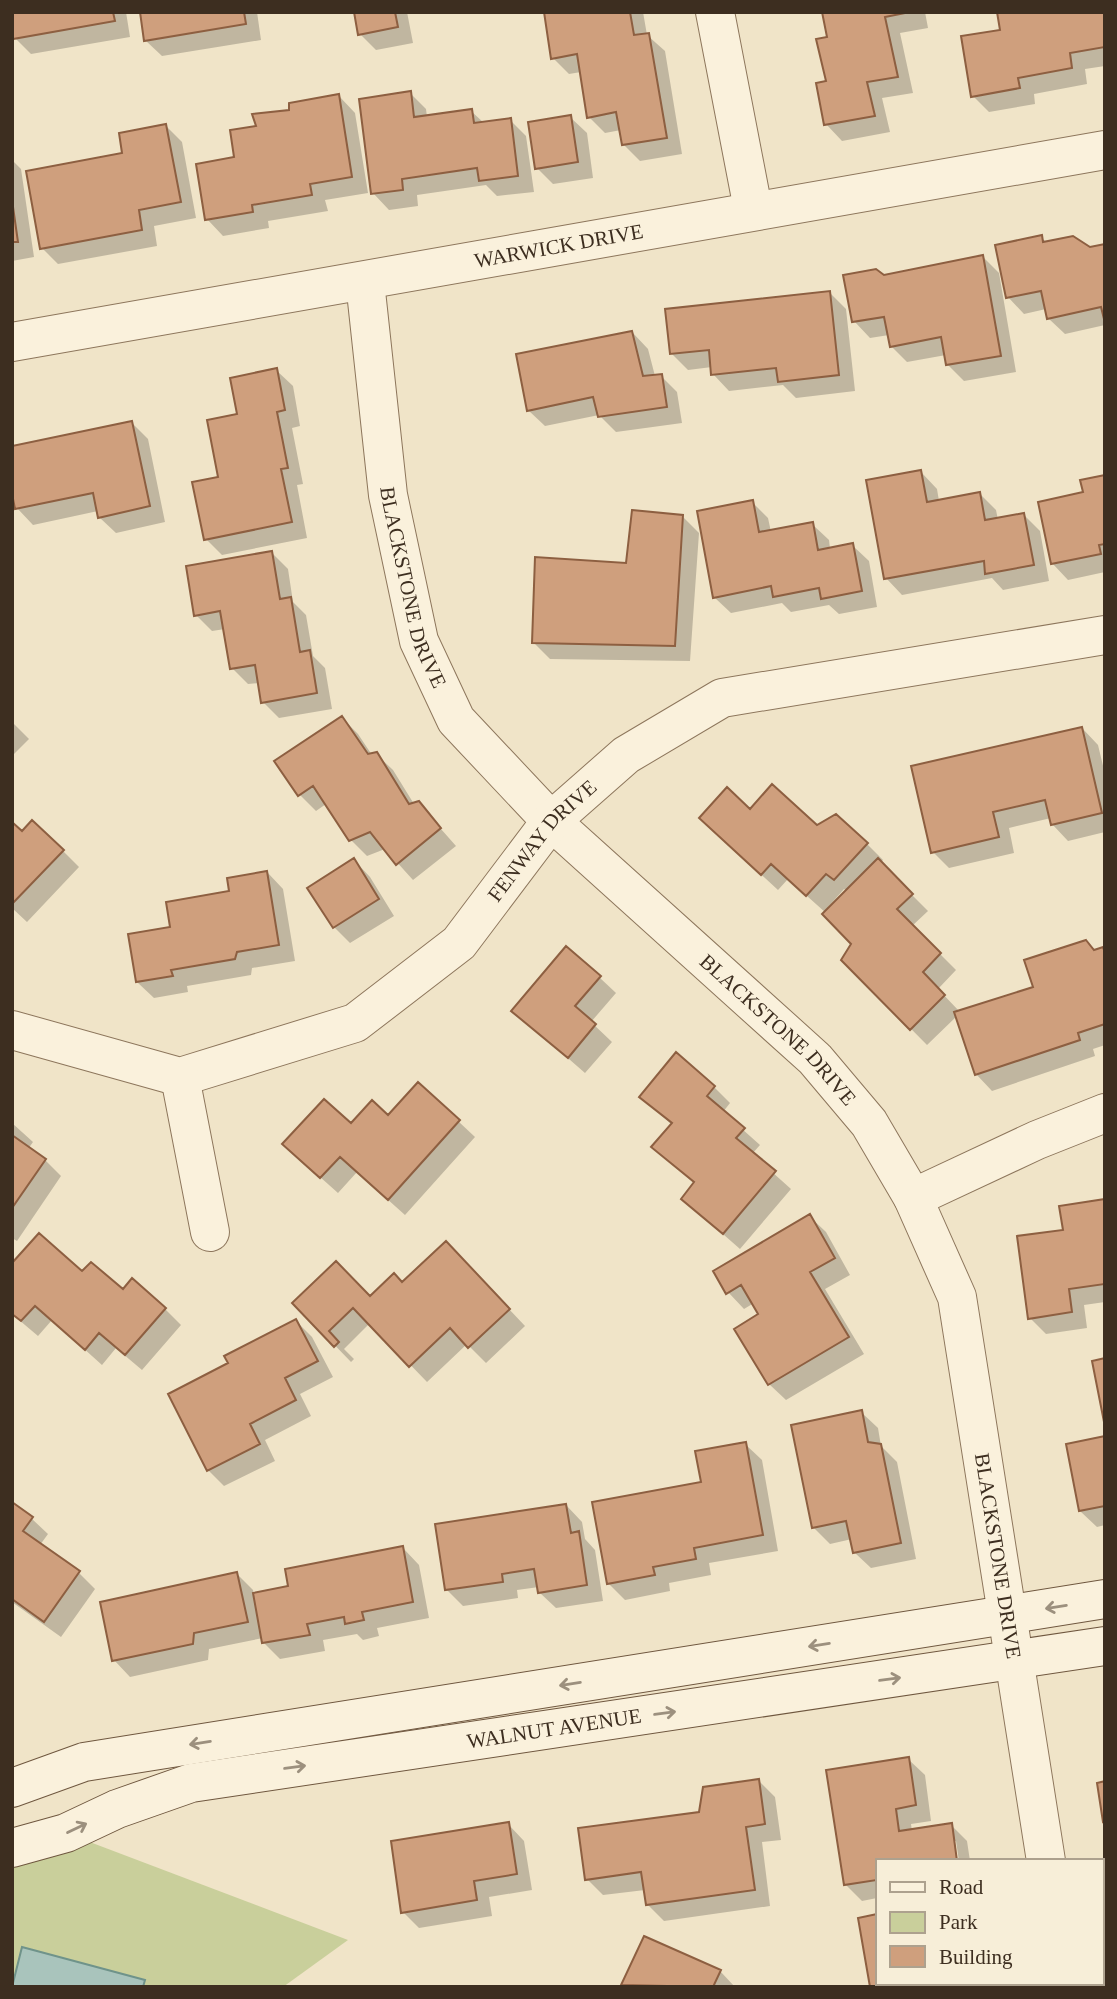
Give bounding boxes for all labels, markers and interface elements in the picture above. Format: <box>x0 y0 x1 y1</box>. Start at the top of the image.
street label: WARWICK DRIVE <box>472 219 645 273</box>
street label: BLACKSTONE DRIVE <box>375 486 451 692</box>
street label: FENWAY DRIVE <box>483 775 601 906</box>
street label: BLACKSTONE DRIVE <box>695 949 861 1110</box>
street label: BLACKSTONE DRIVE <box>970 1451 1026 1661</box>
one-way arrow <box>1045 1601 1068 1614</box>
one-way arrow <box>808 1639 830 1652</box>
one-way arrow <box>879 1673 901 1686</box>
one-way arrow <box>559 1678 582 1691</box>
street label: WALNUT AVENUE <box>465 1704 643 1753</box>
one-way arrow <box>653 1706 676 1719</box>
one-way arrow <box>189 1737 212 1750</box>
one-way arrow <box>283 1760 306 1773</box>
one-way arrow <box>66 1820 87 1834</box>
legend <box>876 1859 1103 1985</box>
text: Road <box>939 1875 984 1899</box>
text: Park <box>939 1910 978 1934</box>
text: Building <box>939 1945 1013 1969</box>

